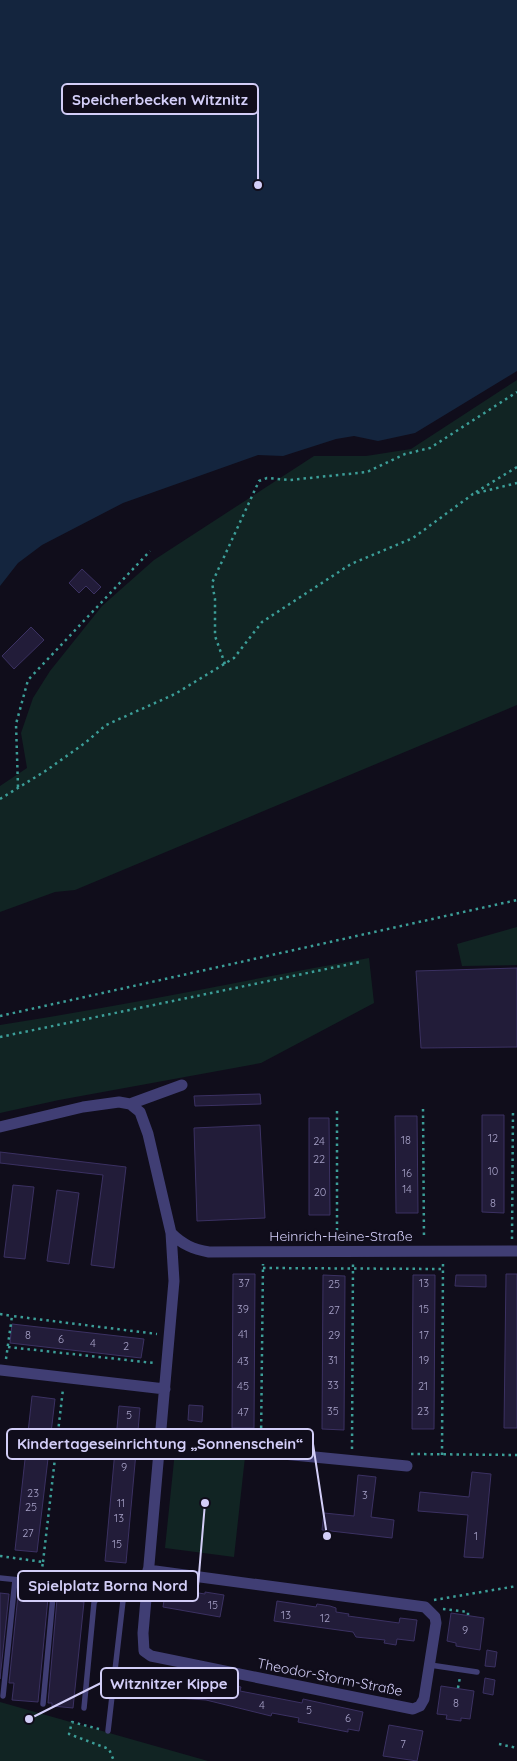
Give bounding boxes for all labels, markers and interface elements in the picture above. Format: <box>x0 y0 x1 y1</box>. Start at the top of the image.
callout: Speicherbecken Witznitz <box>62 84 258 114</box>
text: Speicherbecken Witznitz <box>72 90 248 109</box>
house number: 12 <box>488 1131 498 1145</box>
house number: 18 <box>401 1133 411 1147</box>
house number: 24 <box>313 1134 325 1148</box>
house number: 22 <box>313 1152 325 1166</box>
house number: 10 <box>488 1164 498 1178</box>
house number: 16 <box>402 1166 412 1180</box>
house number: 14 <box>402 1182 412 1196</box>
house number: 20 <box>314 1185 326 1199</box>
house number: 8 <box>490 1196 496 1210</box>
street label: Heinrich-Heine-Straße <box>269 1227 413 1245</box>
house number: 37 <box>238 1276 250 1290</box>
house number: 13 <box>419 1276 429 1290</box>
house number: 25 <box>328 1277 340 1291</box>
house number: 39 <box>237 1302 249 1316</box>
house number: 15 <box>419 1302 429 1316</box>
house number: 27 <box>328 1303 340 1317</box>
house number: 41 <box>238 1327 248 1341</box>
house number: 8 <box>25 1328 31 1342</box>
house number: 29 <box>328 1328 340 1342</box>
house number: 17 <box>419 1328 429 1342</box>
house number: 6 <box>58 1332 64 1346</box>
house number: 4 <box>90 1336 96 1350</box>
house number: 2 <box>123 1339 129 1353</box>
house number: 31 <box>328 1353 338 1367</box>
house number: 19 <box>419 1353 429 1367</box>
house number: 43 <box>237 1354 249 1368</box>
house number: 33 <box>327 1378 339 1392</box>
house number: 45 <box>237 1379 249 1393</box>
house number: 21 <box>418 1379 428 1393</box>
house number: 35 <box>327 1404 339 1418</box>
house number: 23 <box>417 1404 429 1418</box>
house number: 47 <box>237 1405 249 1419</box>
house number: 5 <box>126 1408 132 1422</box>
callout: Kindertageseinrichtung „Sonnenschein“ <box>7 1429 313 1459</box>
text: Kindertageseinrichtung „Sonnenschein“ <box>17 1434 303 1453</box>
house number: 9 <box>121 1460 127 1474</box>
house number: 23 <box>27 1486 39 1500</box>
house number: 3 <box>362 1488 368 1502</box>
house number: 11 <box>117 1496 125 1510</box>
house number: 25 <box>25 1500 37 1514</box>
house number: 13 <box>114 1511 124 1525</box>
house number: 27 <box>22 1526 34 1540</box>
house number: 1 <box>474 1529 478 1543</box>
house number: 15 <box>112 1537 122 1551</box>
callout: Spielplatz Borna Nord <box>18 1571 198 1601</box>
text: Spielplatz Borna Nord <box>28 1576 188 1595</box>
house number: 15 <box>208 1598 218 1612</box>
house number: 13 <box>281 1608 291 1622</box>
house number: 12 <box>320 1611 330 1625</box>
house number: 9 <box>462 1623 468 1637</box>
street label: Theodor-Storm-Straße <box>256 1654 404 1700</box>
callout: Witznitzer Kippe <box>101 1668 238 1698</box>
text: Witznitzer Kippe <box>110 1674 228 1693</box>
house number: 8 <box>453 1696 459 1710</box>
house number: 4 <box>259 1698 265 1712</box>
house number: 5 <box>306 1703 312 1717</box>
house number: 6 <box>345 1711 351 1725</box>
house number: 7 <box>400 1737 406 1751</box>

